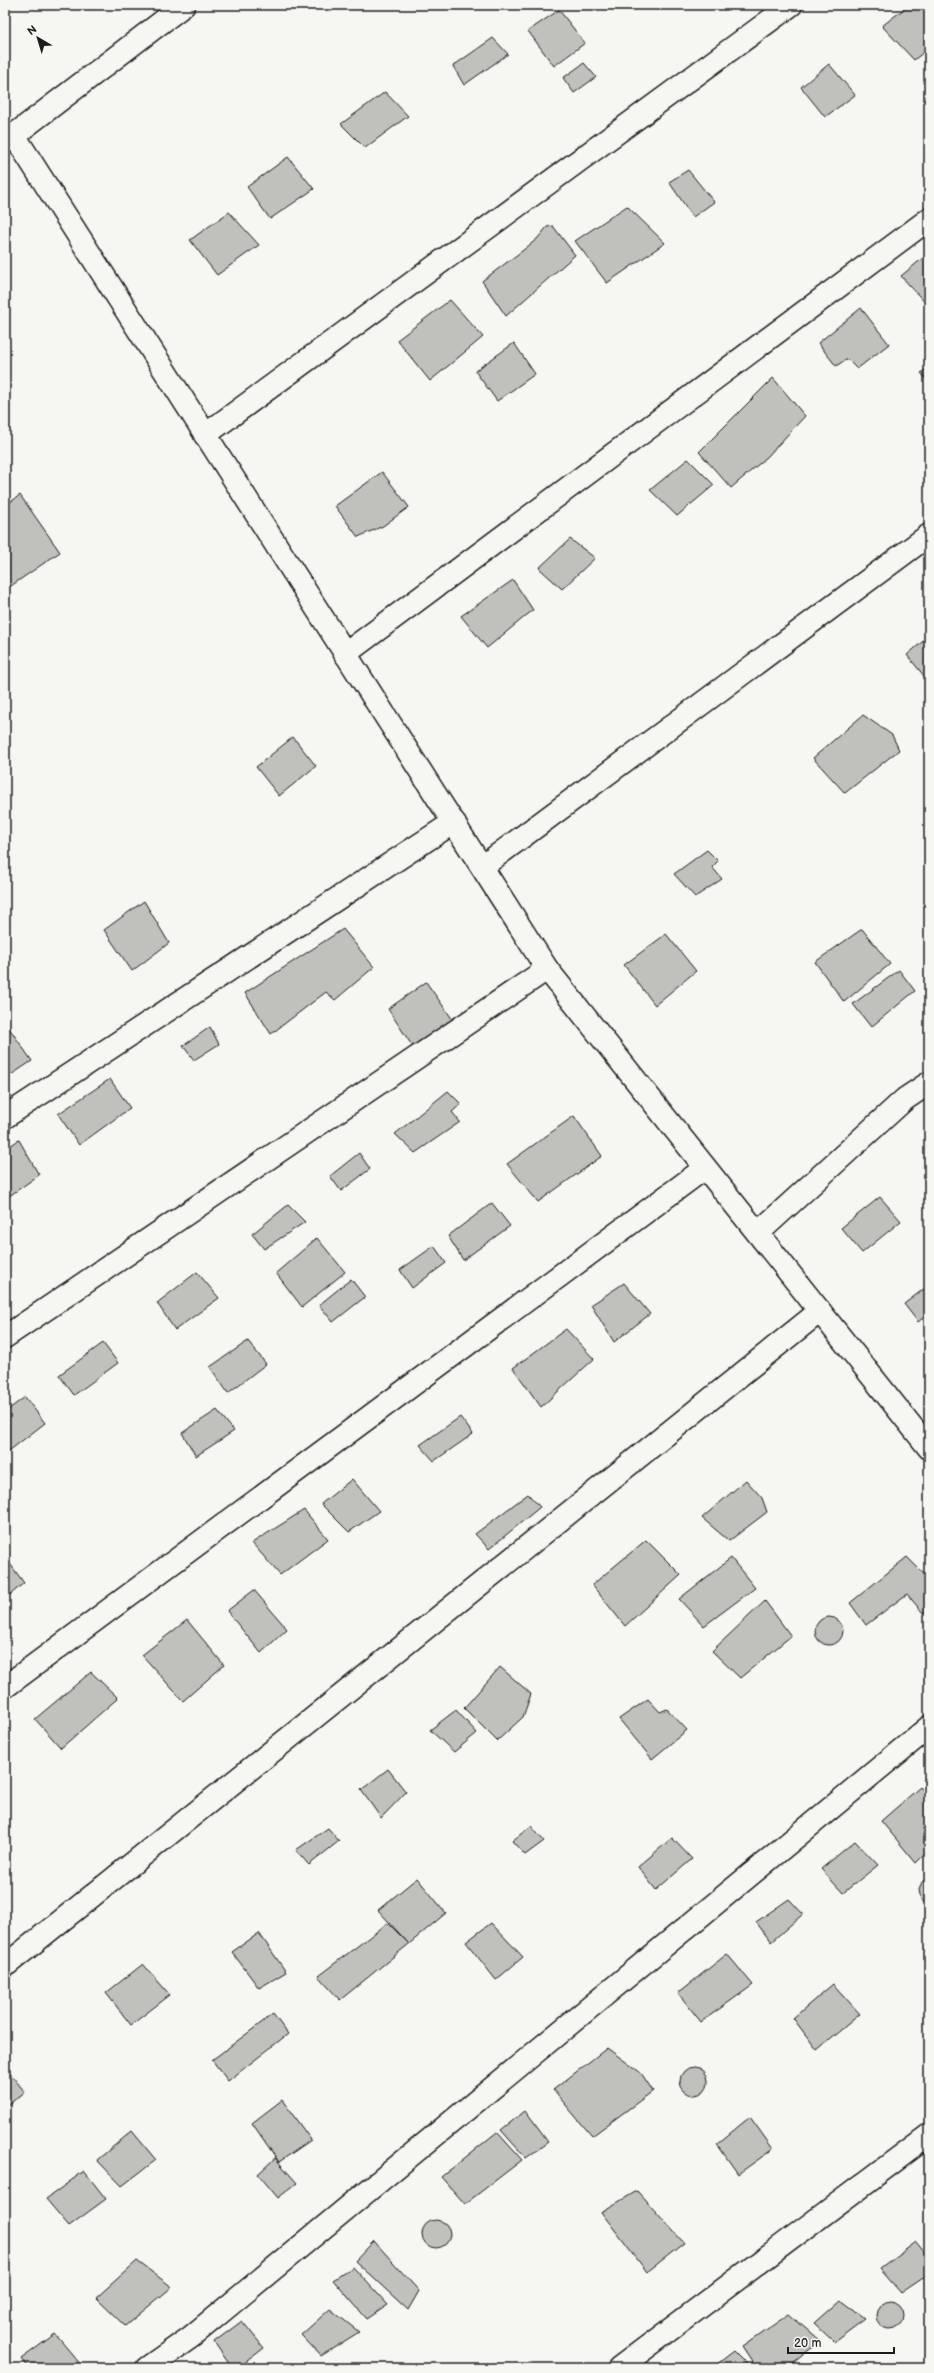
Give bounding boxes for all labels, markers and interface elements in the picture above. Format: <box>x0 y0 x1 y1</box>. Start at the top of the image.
north arrow <box>18 18 58 58</box>
text: N <box>25 23 39 38</box>
scale bar <box>788 2329 894 2355</box>
text: 20 m <box>794 2336 821 2351</box>

